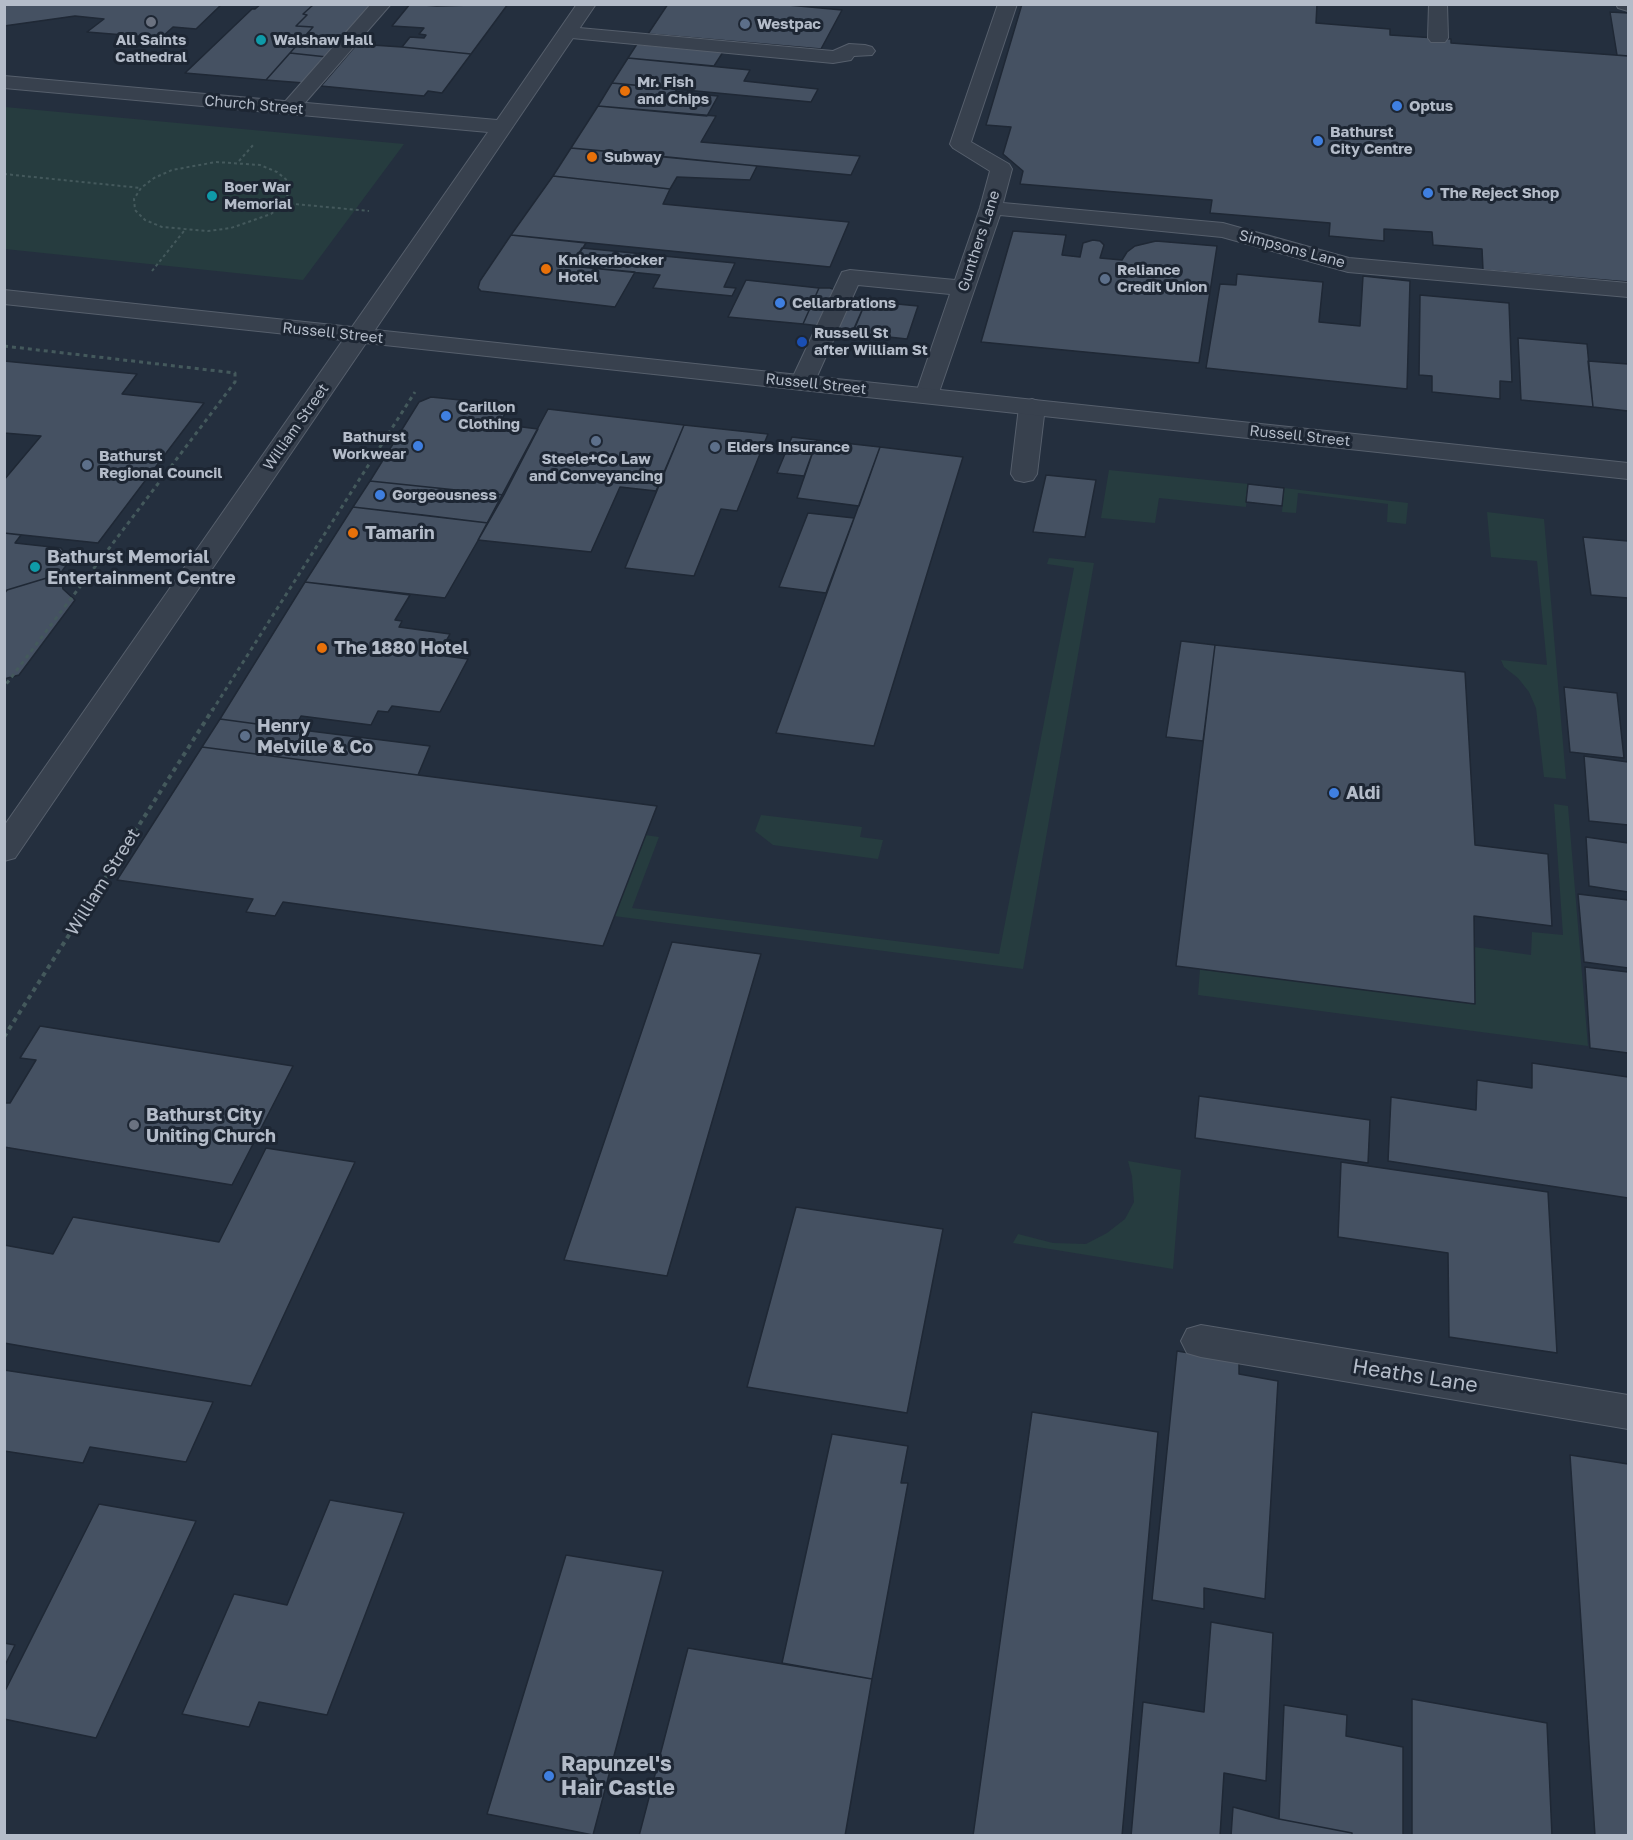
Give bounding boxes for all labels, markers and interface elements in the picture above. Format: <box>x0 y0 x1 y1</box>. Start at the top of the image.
marker: All Saints Cathedral <box>144 15 158 29</box>
place label: Westpac <box>757 15 821 33</box>
marker: Westpac <box>738 17 752 31</box>
place label: All Saints Cathedral <box>115 31 187 66</box>
place label: Walshaw Hall <box>273 31 373 49</box>
marker: Walshaw Hall <box>254 33 268 47</box>
place label: Mr. Fish and Chips <box>637 73 709 108</box>
marker: Mr. Fish and Chips <box>618 84 632 98</box>
street label: Church Street <box>204 92 304 118</box>
place label: Optus <box>1409 97 1453 115</box>
marker: Optus <box>1390 99 1404 113</box>
place label: Bathurst City Centre <box>1330 123 1413 158</box>
marker: Bathurst City Centre <box>1311 134 1325 148</box>
place label: Subway <box>604 148 662 166</box>
marker: Subway <box>585 150 599 164</box>
place label: Boer War Memorial <box>224 178 292 213</box>
place label: The Reject Shop <box>1440 184 1559 202</box>
marker: The Reject Shop <box>1421 186 1435 200</box>
street label: Gunthers Lane <box>954 188 1004 294</box>
marker: Boer War Memorial <box>205 189 219 203</box>
street label: Simpsons Lane <box>1237 226 1347 272</box>
place label: Knickerbocker Hotel <box>558 251 664 286</box>
place label: Reliance Credit Union <box>1117 261 1207 296</box>
marker: Knickerbocker Hotel <box>539 262 553 276</box>
marker: Reliance Credit Union <box>1098 272 1112 286</box>
place label: Cellarbrations <box>792 294 896 312</box>
marker: Cellarbrations <box>773 296 787 310</box>
street label: Russell Street <box>282 319 384 347</box>
place label: Russell St after William St <box>814 324 928 359</box>
marker: Russell St after William St <box>795 335 809 349</box>
street label: Russell Street <box>765 370 867 398</box>
street label: William Street <box>259 380 333 474</box>
place label: Carillon Clothing <box>458 398 520 433</box>
marker: Carillon Clothing <box>439 409 453 423</box>
street label: Russell Street <box>1249 422 1351 450</box>
place label: Bathurst Workwear <box>332 428 406 463</box>
marker: Steele+Co Law and Conveyancing <box>589 434 603 448</box>
place label: Elders Insurance <box>727 438 850 456</box>
marker: Bathurst Workwear <box>411 439 425 453</box>
marker: Elders Insurance <box>708 440 722 454</box>
place label: Bathurst Regional Council <box>99 447 222 482</box>
place label: Steele+Co Law and Conveyancing <box>529 450 663 485</box>
marker: Bathurst Regional Council <box>80 458 94 472</box>
place label: Gorgeousness <box>392 486 497 504</box>
marker: Gorgeousness <box>373 488 387 502</box>
place label: Tamarin <box>365 522 435 544</box>
marker: Tamarin <box>346 526 360 540</box>
place label: Bathurst Memorial Entertainment Centre <box>47 546 236 588</box>
marker: Bathurst Memorial Entertainment Centre <box>28 560 42 574</box>
place label: The 1880 Hotel <box>334 637 468 659</box>
marker: The 1880 Hotel <box>315 641 329 655</box>
place label: Henry Melville & Co <box>257 715 373 758</box>
marker: Henry Melville & Co <box>238 729 252 743</box>
place label: Aldi <box>1346 782 1381 804</box>
marker: Aldi <box>1327 786 1341 800</box>
street label: William Street <box>61 824 145 940</box>
place label: Bathurst City Uniting Church <box>146 1104 276 1146</box>
marker: Bathurst City Uniting Church <box>127 1118 141 1132</box>
street label: Heaths Lane <box>1350 1354 1480 1398</box>
place label: Rapunzel's Hair Castle <box>561 1751 675 1801</box>
marker: Rapunzel's Hair Castle <box>542 1769 556 1783</box>

